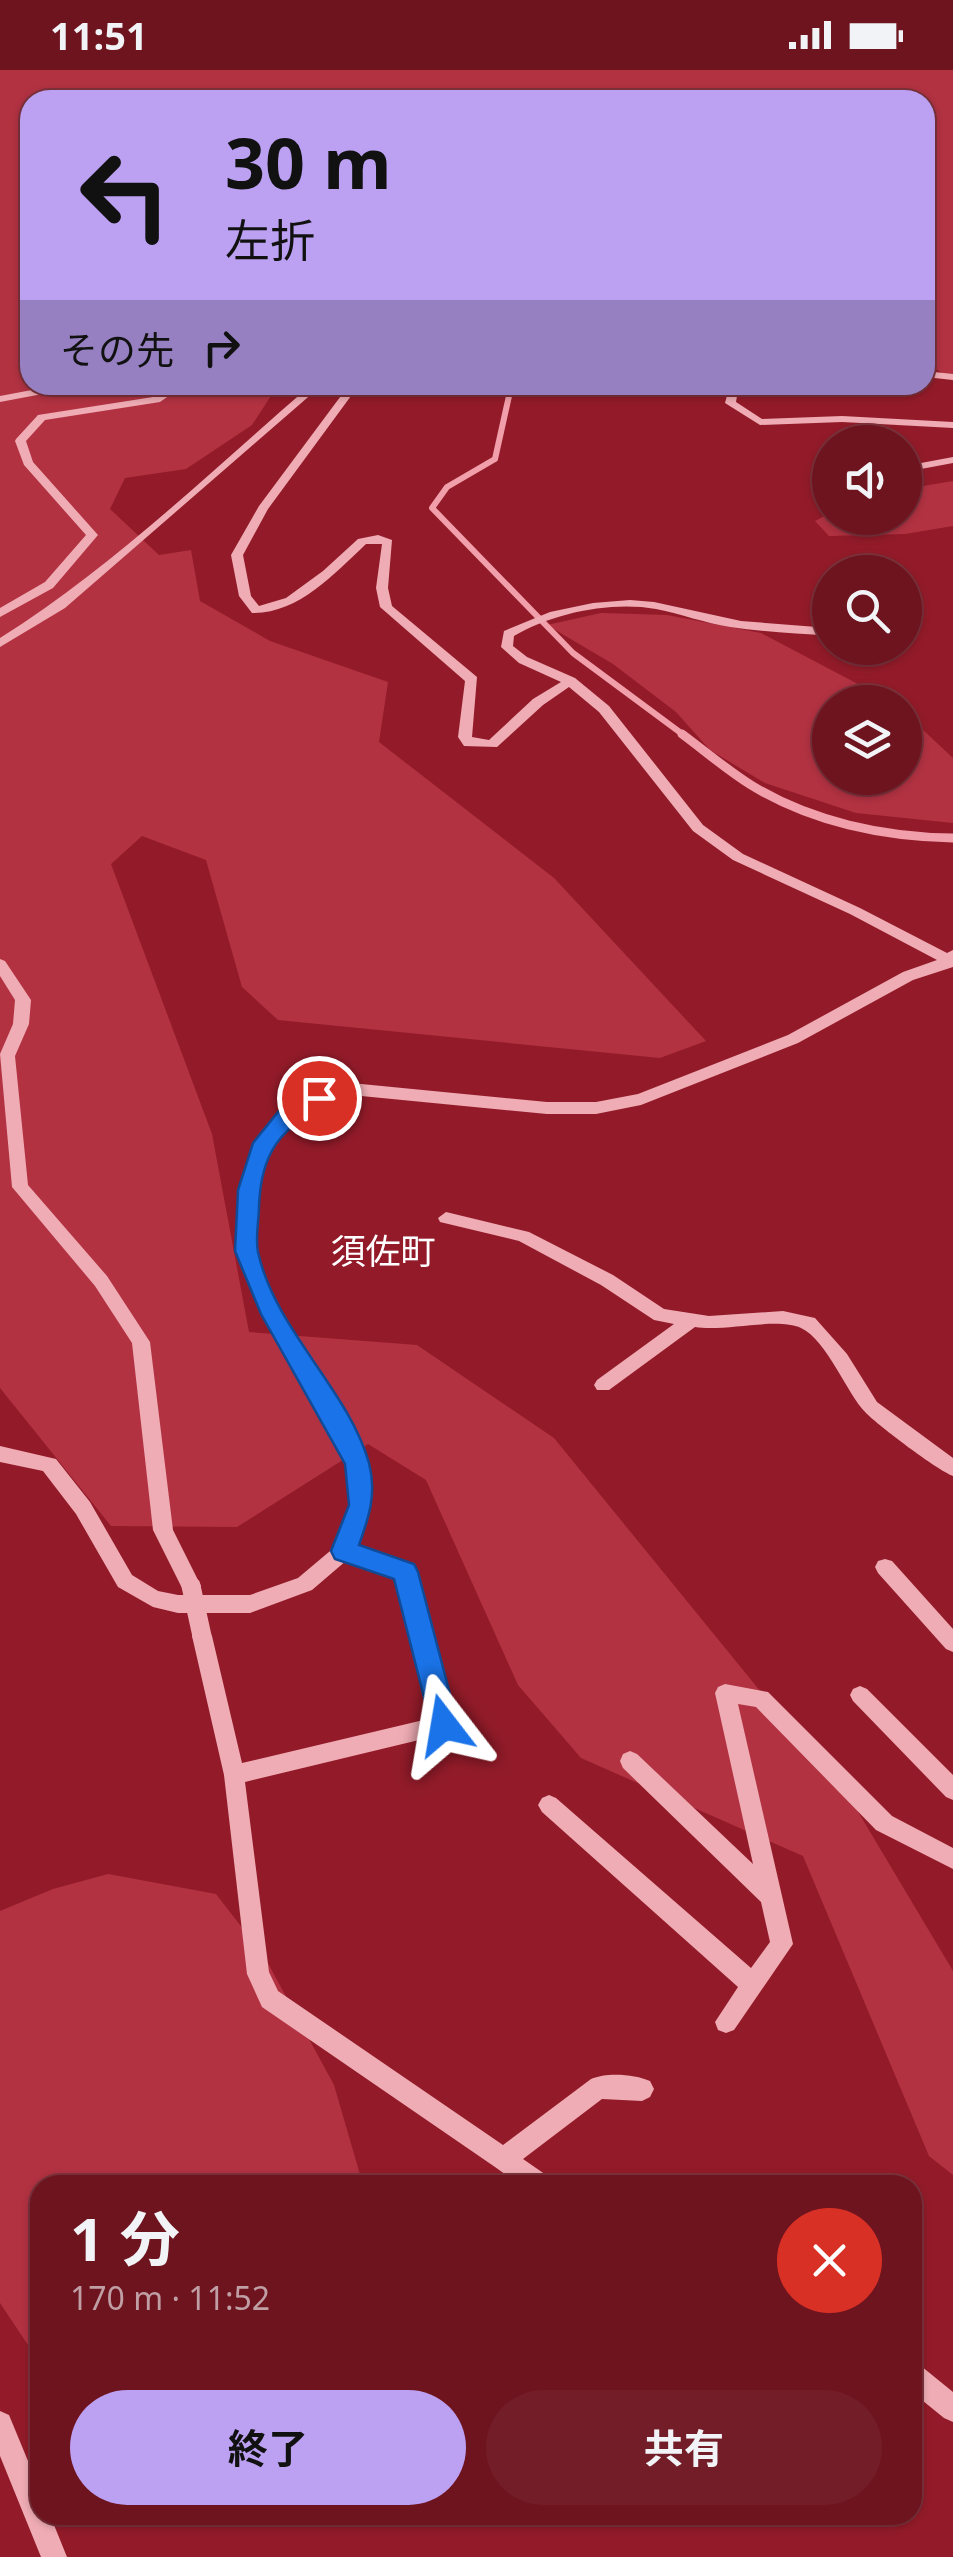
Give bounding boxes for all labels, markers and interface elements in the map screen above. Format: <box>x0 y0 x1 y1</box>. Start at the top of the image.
text: 11:51 <box>50 9 148 61</box>
text: 30 m <box>225 114 392 210</box>
icon: left <box>60 130 190 260</box>
text: 左折 <box>225 209 315 270</box>
icon: right <box>194 320 249 375</box>
text: その先 <box>60 323 174 375</box>
map controls <box>812 425 922 795</box>
button: sound <box>812 425 922 535</box>
button: search <box>812 555 922 665</box>
button: layers <box>812 685 922 795</box>
pin <box>277 1056 362 1141</box>
icon: arrive <box>292 1071 347 1126</box>
district label: 須佐町 <box>330 1227 436 1274</box>
position arrow <box>392 1673 496 1777</box>
text: 1 分 <box>70 2197 180 2279</box>
button: close <box>777 2208 882 2313</box>
text: 170 m · 11:52 <box>70 2276 270 2319</box>
button: 終了 <box>70 2390 466 2505</box>
button: 共有 <box>486 2390 882 2505</box>

